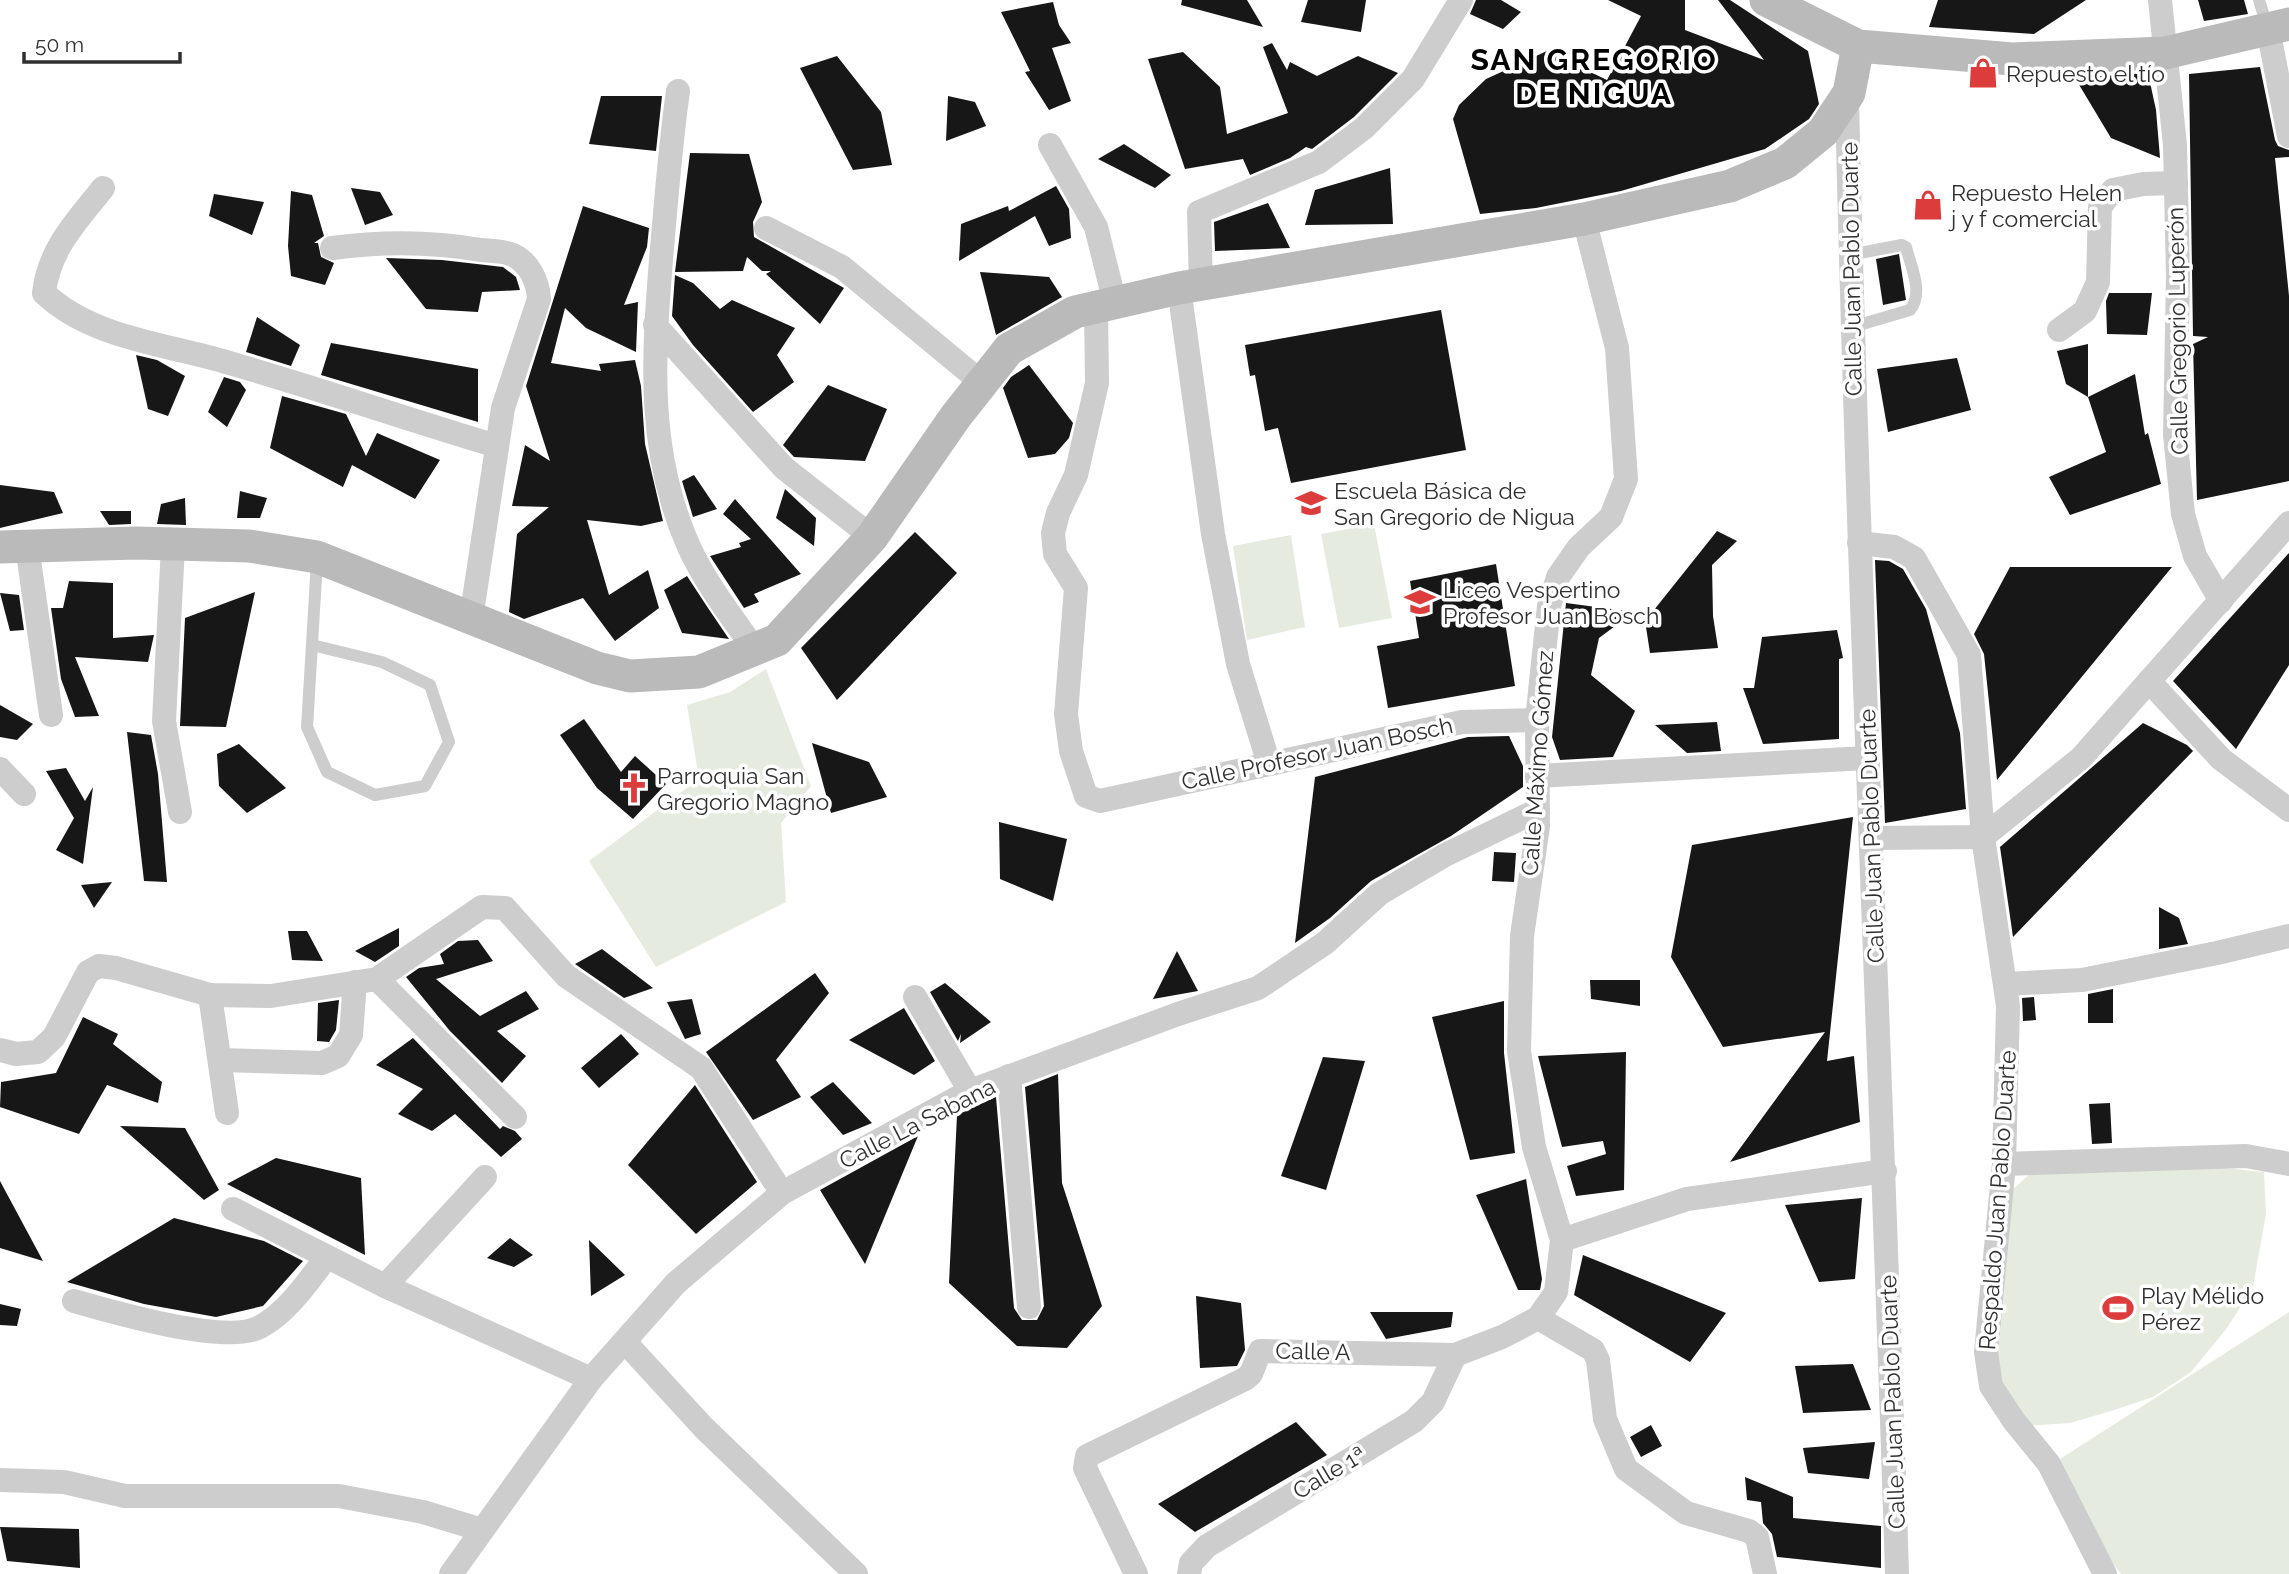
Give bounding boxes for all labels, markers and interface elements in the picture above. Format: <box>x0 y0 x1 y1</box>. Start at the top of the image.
scale bar <box>24 21 180 65</box>
text: 50 m <box>35 32 84 57</box>
district label: SAN GREGORIO DE NIGUA <box>1470 42 1718 111</box>
shop icon: Repuesto el tío <box>1966 56 2000 90</box>
place label: Repuesto el tío <box>2006 60 2165 87</box>
street label: Calle Juan Pablo Duarte <box>1835 142 1867 396</box>
place label: Repuesto Helen j y f comercial <box>1948 179 2122 232</box>
shop icon: Repuesto Helen j y f comercial <box>1911 188 1945 222</box>
street label: Calle Gregorio Luperón <box>2161 207 2193 455</box>
place label: Escuela Básica de San Gregorio de Nigua <box>1334 477 1575 530</box>
school or university icon: Escuela Básica de San Gregorio de Nigua <box>1294 486 1328 520</box>
place label: Liceo Vespertino Profesor Juan Bosch <box>1443 576 1659 629</box>
school or university icon: Liceo Vespertino Profesor Juan Bosch <box>1403 585 1437 619</box>
street label: Calle Máximo Gómez <box>1516 649 1558 877</box>
street label: Calle Juan Pablo Duarte <box>1853 708 1889 964</box>
street label: Calle Profesor Juan Bosch <box>1179 711 1455 795</box>
place label: Parroquia San Gregorio Magno <box>657 762 829 815</box>
church icon: Parroquia San Gregorio Magno <box>617 771 651 805</box>
street label: Respaldo Juan Pablo Duarte <box>1973 1049 2021 1351</box>
street label: Calle La Sabana <box>835 1072 999 1174</box>
street label: Calle Juan Pablo Duarte <box>1874 1274 1910 1530</box>
place label: Play Mélido Pérez <box>2141 1282 2264 1335</box>
sports icon: Play Mélido Pérez <box>2101 1291 2135 1325</box>
street label: Calle A <box>1275 1337 1351 1365</box>
street label: Calle 1ª <box>1288 1440 1370 1504</box>

